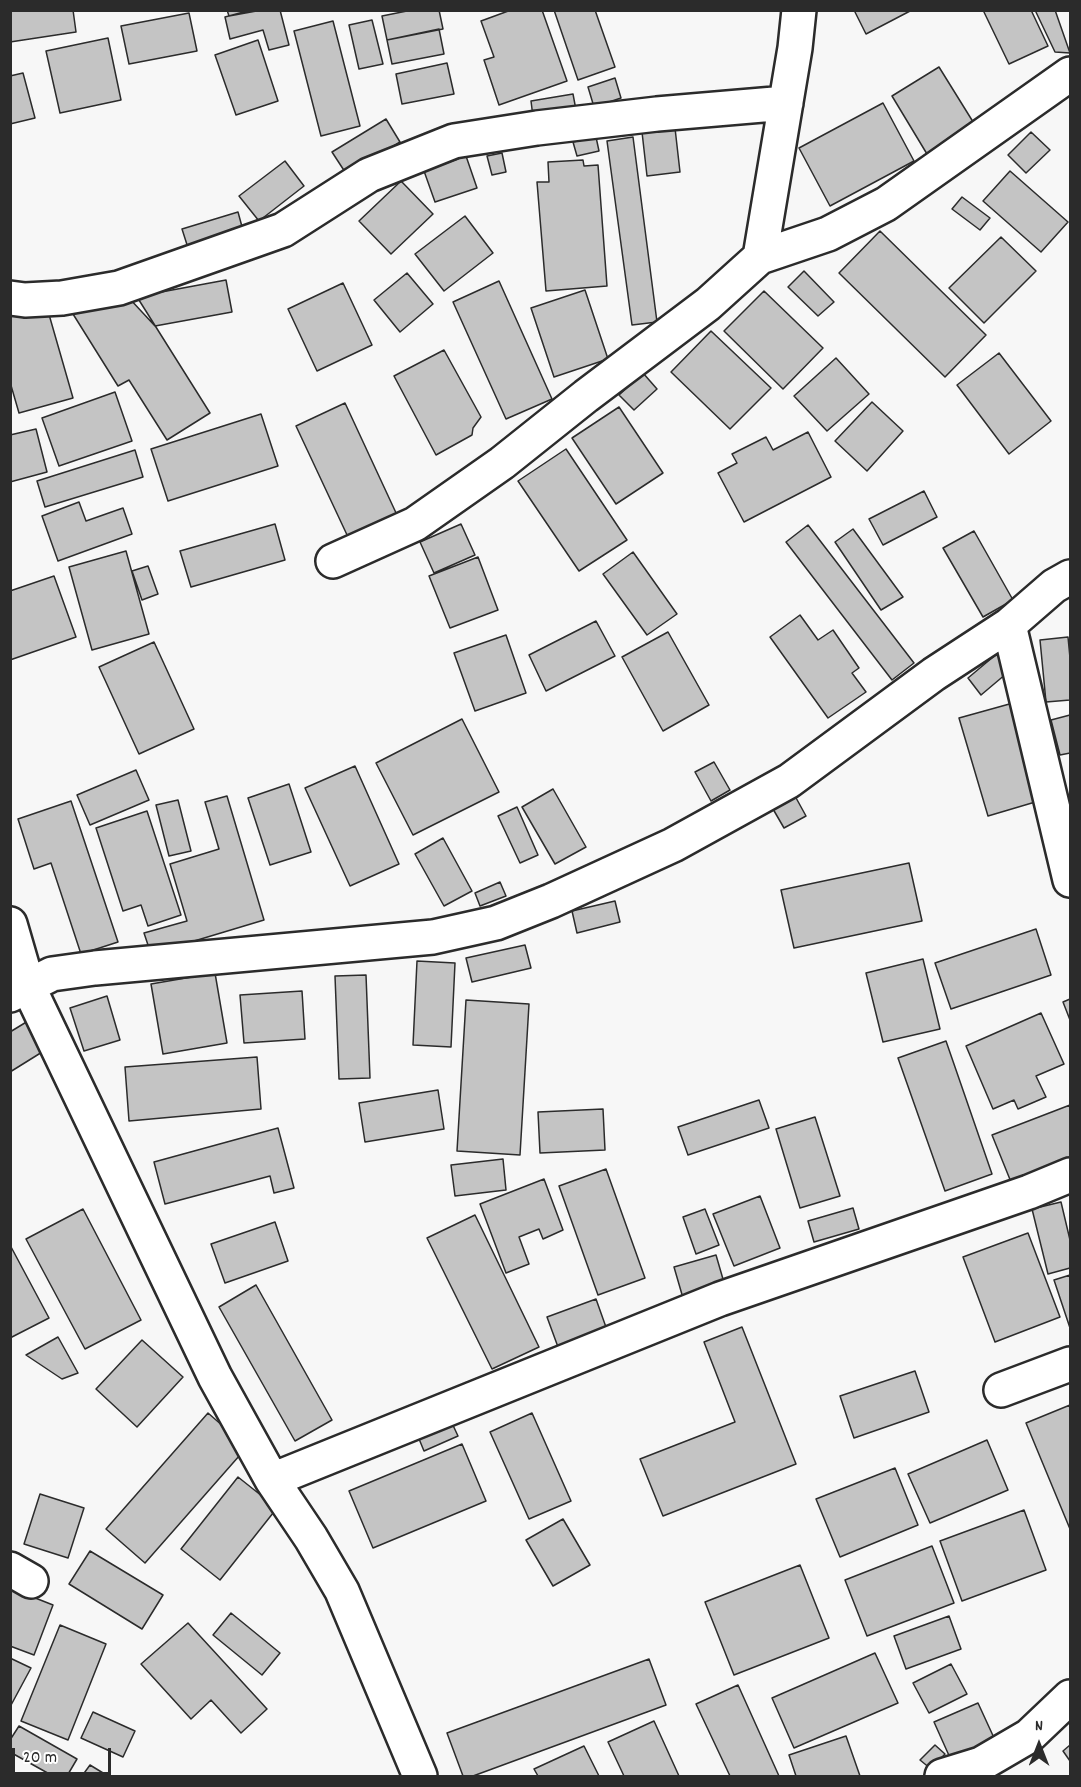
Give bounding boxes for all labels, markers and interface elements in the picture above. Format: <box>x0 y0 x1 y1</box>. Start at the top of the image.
north arrow <box>1009 1715 1069 1775</box>
text: N <box>1035 1715 1043 1738</box>
scale bar <box>15 1736 114 1774</box>
text: 20 m <box>23 1746 57 1771</box>

